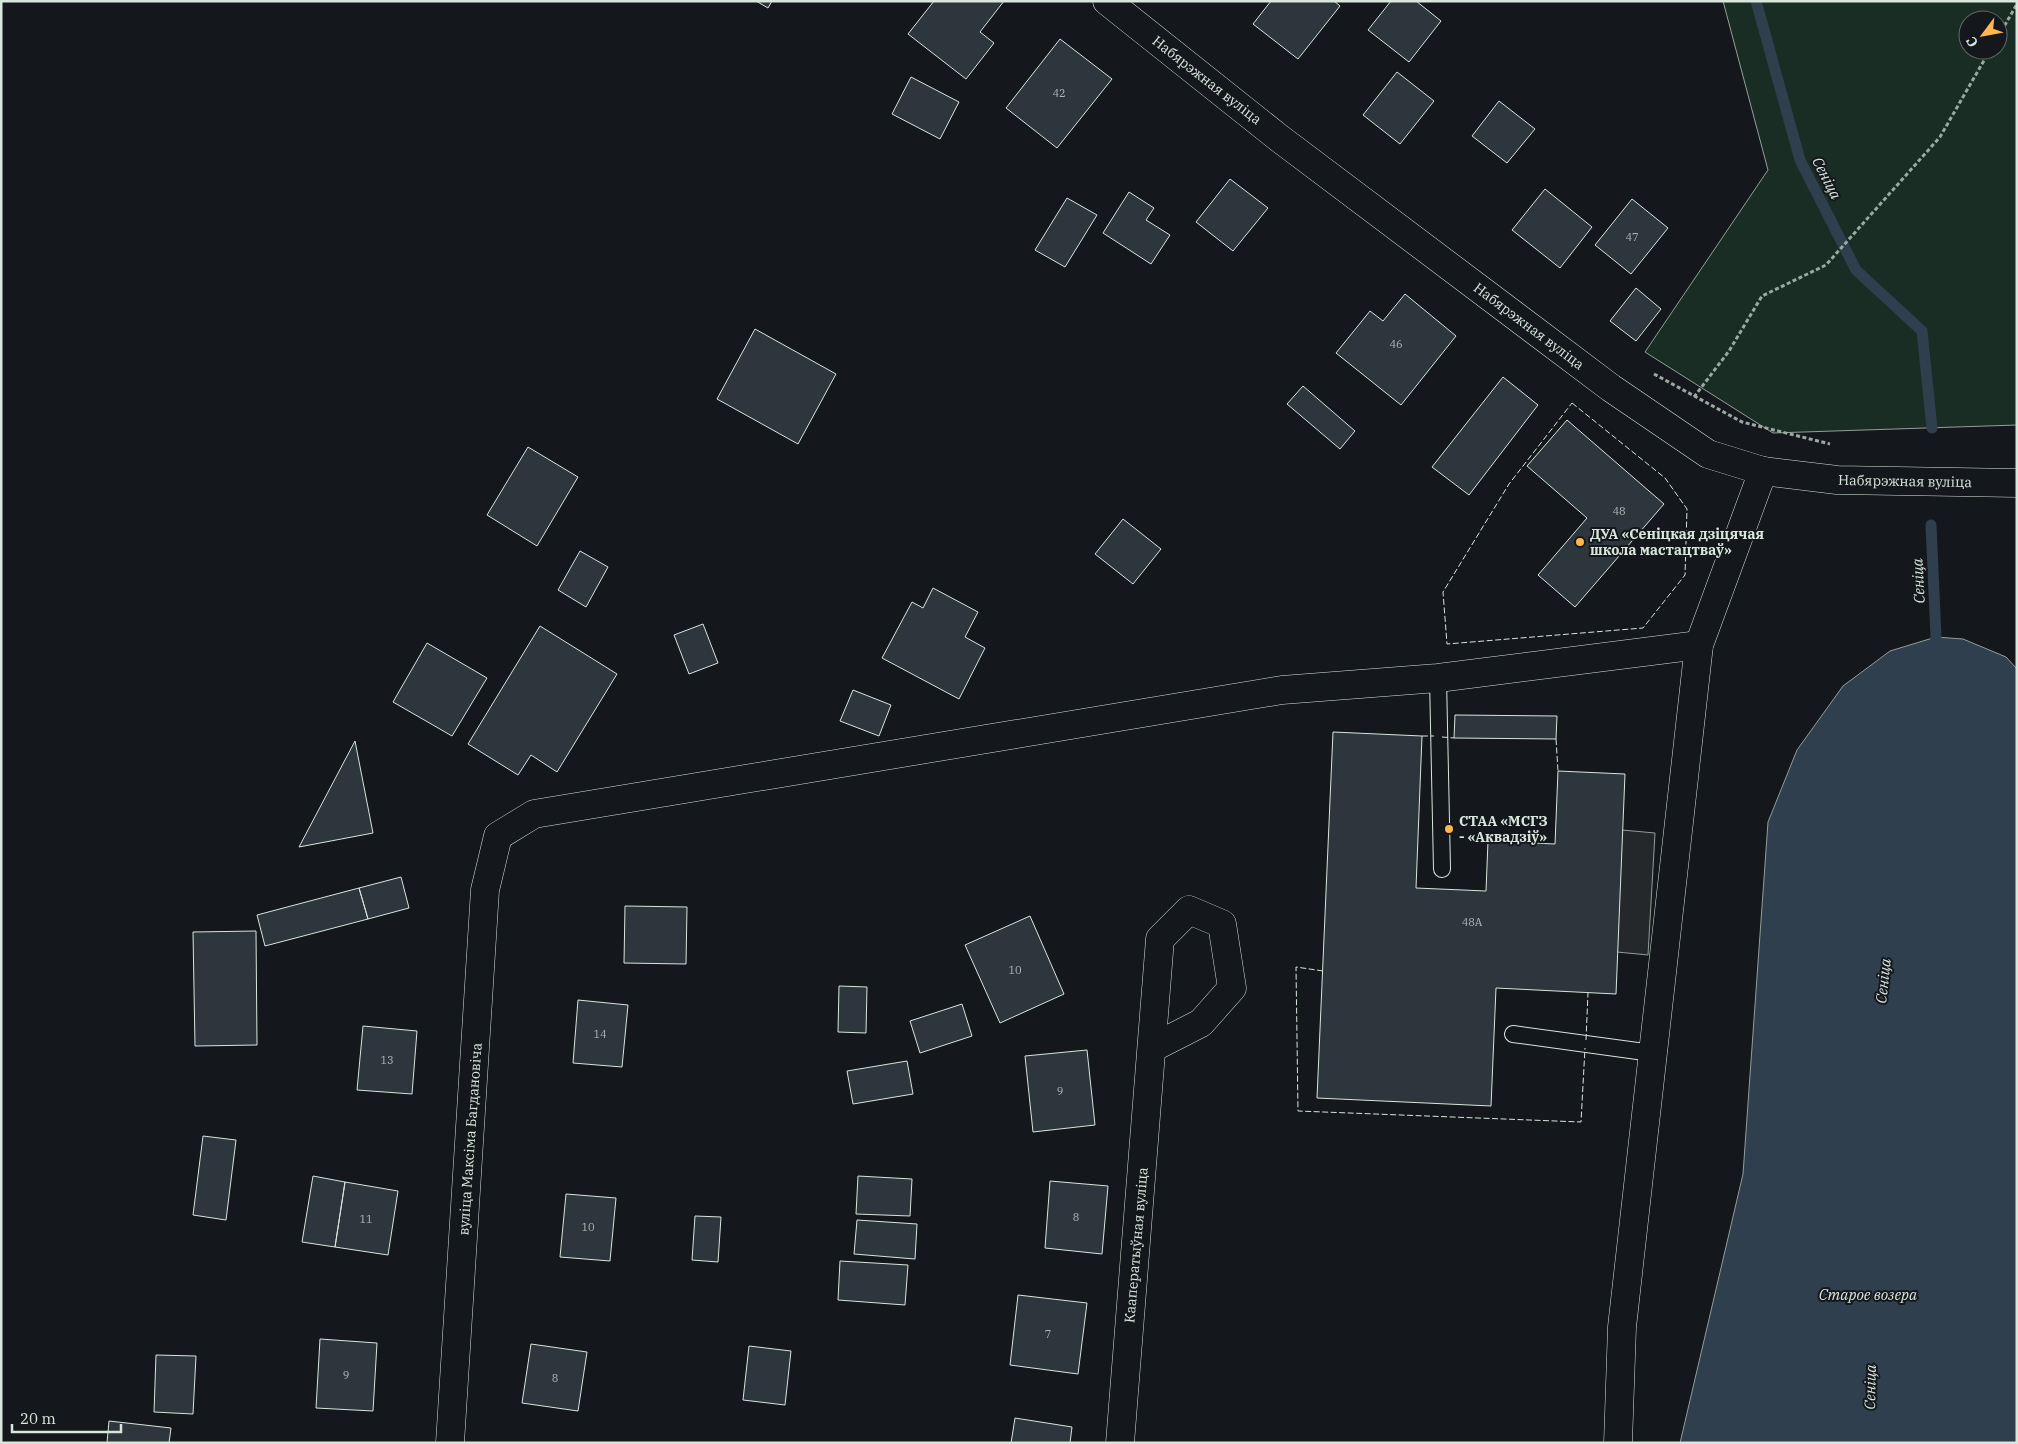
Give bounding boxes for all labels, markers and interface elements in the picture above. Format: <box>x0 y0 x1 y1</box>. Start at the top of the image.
north arrow <box>1958 10 2008 60</box>
street label: Набярэжная вуліца <box>1149 32 1266 129</box>
text: С <box>1962 33 1982 51</box>
house number: 42 <box>1052 86 1066 100</box>
water label: Сеніца <box>1808 154 1846 203</box>
house number: 47 <box>1625 230 1639 244</box>
street label: Набярэжная вуліца <box>1470 279 1588 374</box>
house number: 46 <box>1389 337 1403 351</box>
street label: Набярэжная вуліца <box>1838 471 1972 491</box>
house number: 48 <box>1612 504 1626 518</box>
place label: ДУА «Сеніцкая дзіцячая школа мастацтваў» <box>1590 525 1764 559</box>
marker: ДУА «Сеніцкая дзіцячая школа мастацтваў» <box>1574 536 1586 548</box>
water label: Сеніца <box>1907 557 1929 604</box>
place label: СТАА «МСГЗ - «Аквадзіў» <box>1459 812 1547 846</box>
marker: СТАА «МСГЗ - «Аквадзіў» <box>1443 823 1455 835</box>
house number: 48А <box>1462 915 1483 929</box>
water label: Сеніца <box>1871 957 1895 1004</box>
house number: 10 <box>1008 963 1022 977</box>
house number: 14 <box>593 1027 607 1041</box>
street label: вуліца Максіма Багдановіча <box>454 1042 486 1236</box>
house number: 13 <box>380 1053 394 1067</box>
house number: 9 <box>1057 1084 1063 1098</box>
street label: Кааператыўная вуліца <box>1120 1166 1152 1324</box>
house number: 8 <box>1073 1210 1079 1224</box>
house number: 11 <box>359 1212 373 1226</box>
house number: 10 <box>581 1220 595 1234</box>
water label: Старое возера <box>1819 1285 1918 1304</box>
house number: 7 <box>1045 1327 1051 1341</box>
water label: Сеніца <box>1860 1363 1880 1410</box>
house number: 9 <box>343 1368 349 1382</box>
house number: 8 <box>552 1371 558 1385</box>
scale bar <box>12 1402 121 1434</box>
text: 20 m <box>20 1409 56 1428</box>

